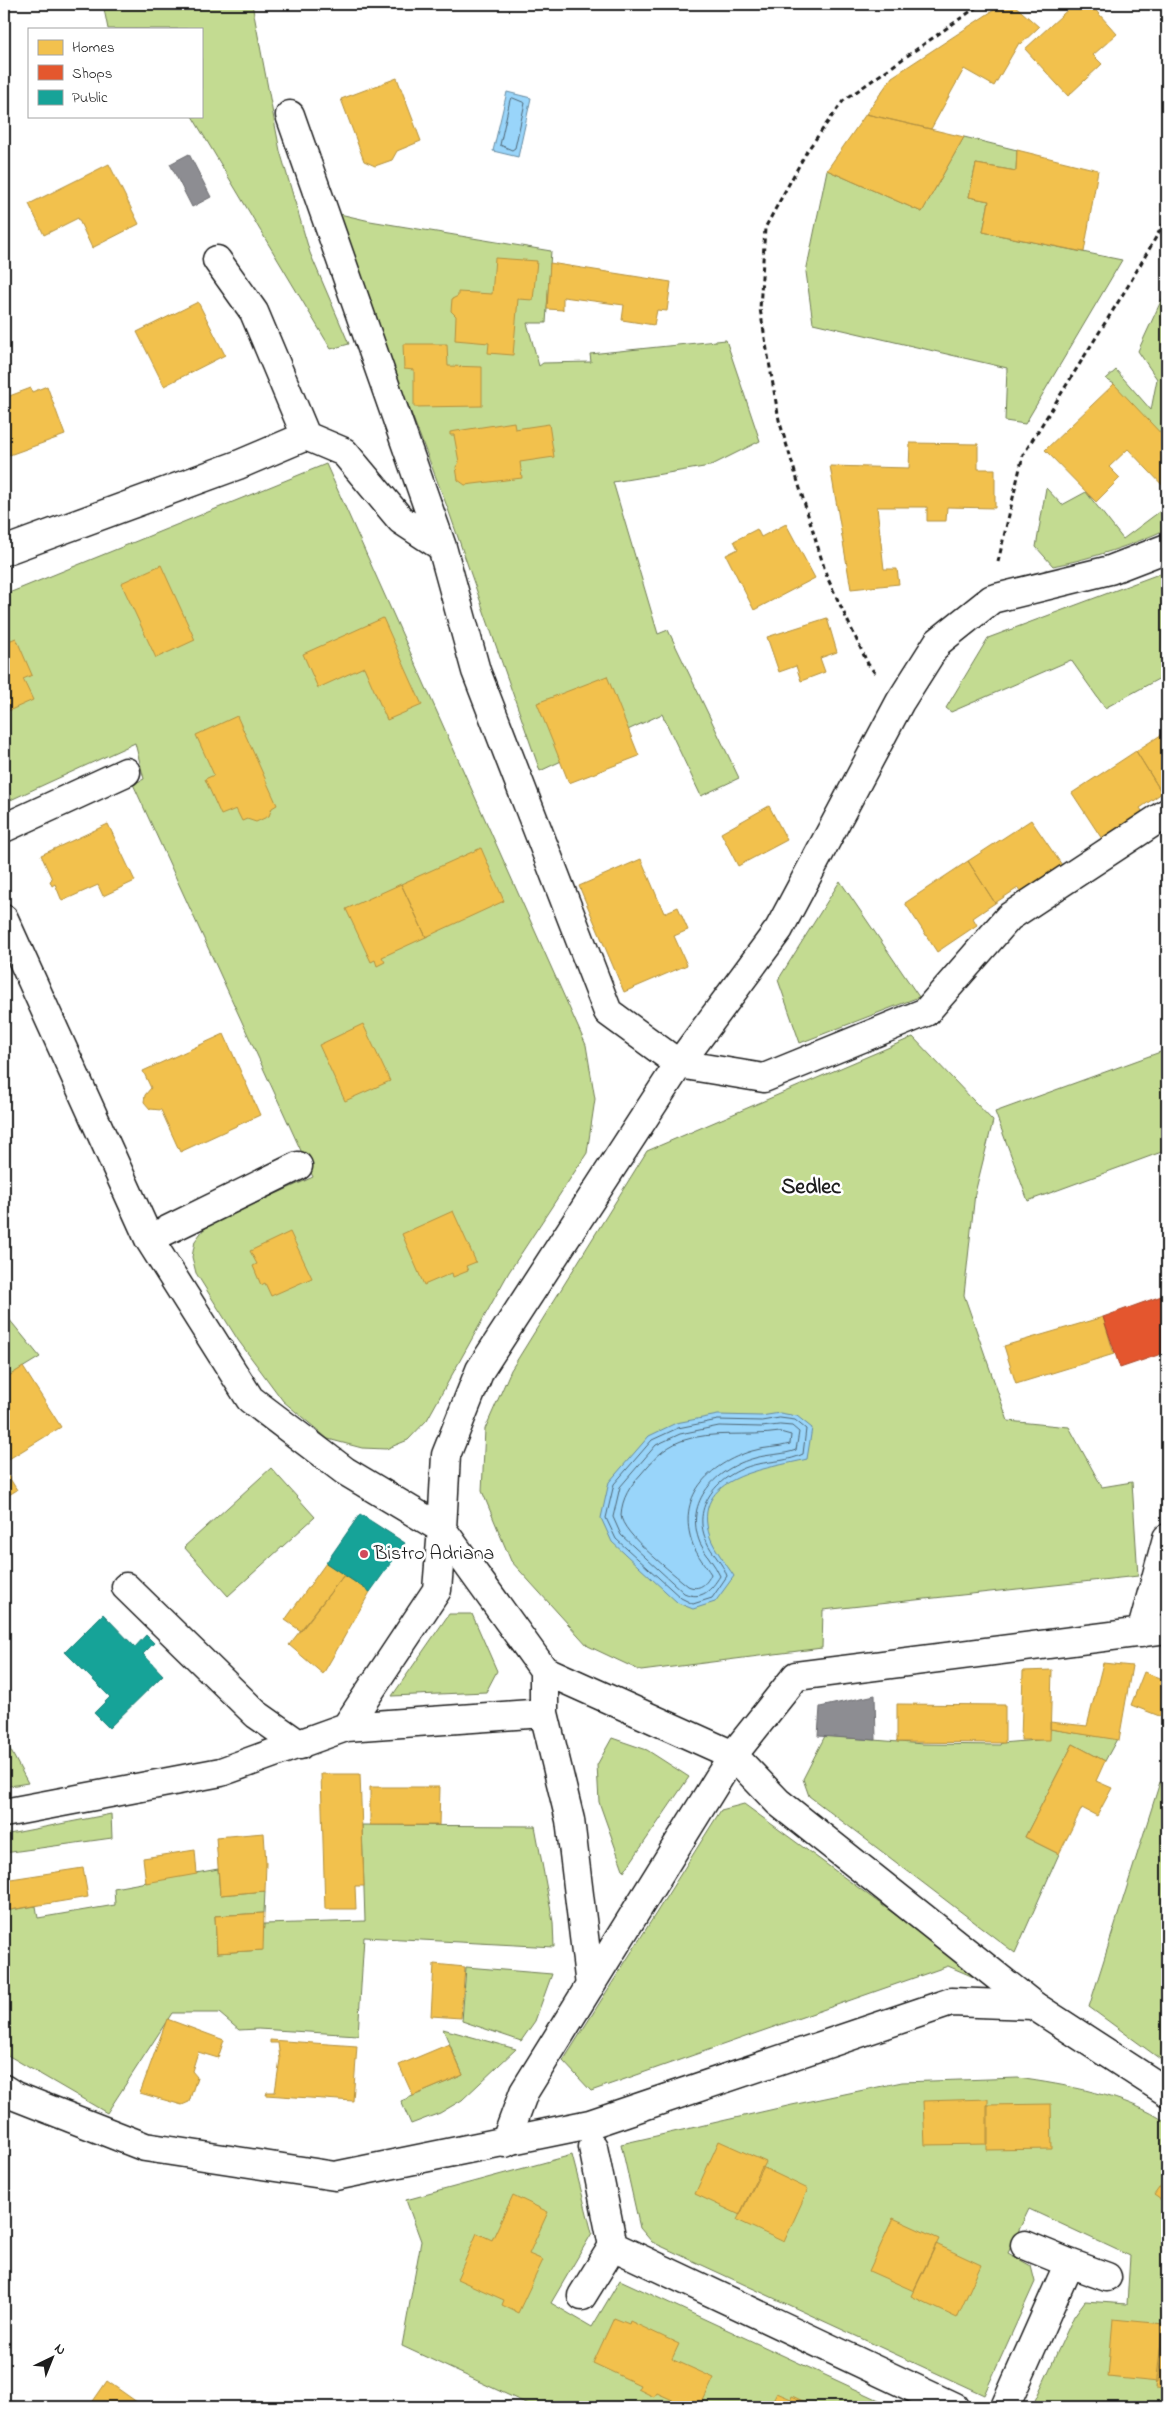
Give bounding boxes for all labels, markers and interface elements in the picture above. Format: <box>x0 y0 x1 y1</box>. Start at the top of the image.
legend <box>28 28 202 118</box>
text: Homes <box>72 37 115 59</box>
text: Shops <box>72 63 112 85</box>
text: Public <box>72 87 108 109</box>
district label: Sedlec <box>781 1172 842 1204</box>
place label: Bistro Adriana <box>373 1540 494 1569</box>
marker: Bistro Adriana <box>358 1548 370 1560</box>
north arrow <box>28 2334 78 2384</box>
text: N <box>49 2339 70 2360</box>

